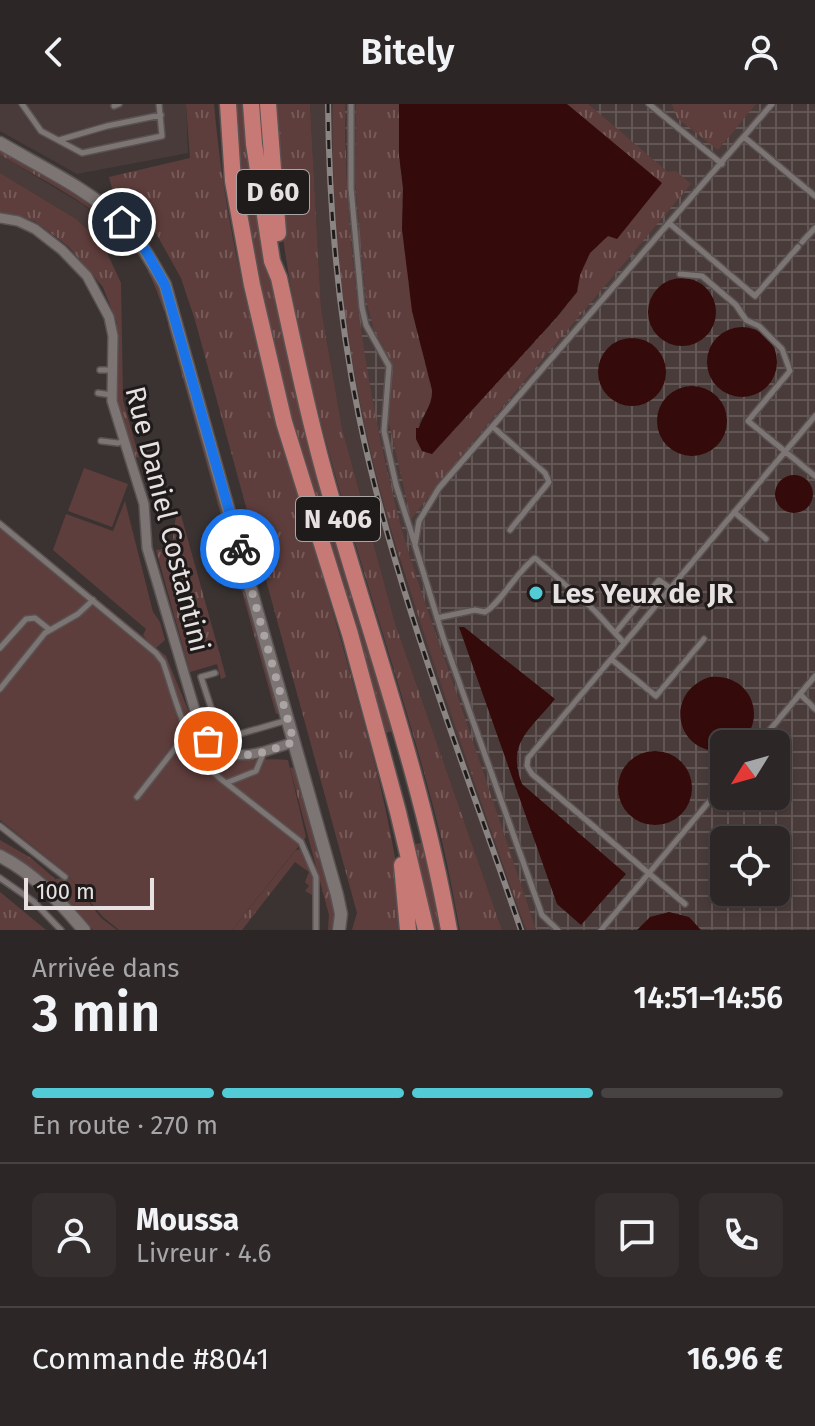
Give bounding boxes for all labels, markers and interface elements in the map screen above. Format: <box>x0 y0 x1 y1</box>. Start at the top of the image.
icon: back <box>32 30 76 74</box>
text: Bitely <box>361 30 454 74</box>
icon: person <box>739 30 783 74</box>
road number: D 60 <box>237 170 309 214</box>
pin <box>88 188 156 256</box>
icon: home <box>100 200 144 244</box>
street label: Rue Daniel Costantini <box>119 383 216 655</box>
road number: N 406 <box>296 497 380 541</box>
courier <box>200 509 280 589</box>
icon: bike <box>218 527 262 571</box>
place label: Les Yeux de JR <box>552 577 734 610</box>
marker: Les Yeux de JR <box>527 584 545 602</box>
pin <box>174 707 242 775</box>
icon: bag <box>186 719 230 763</box>
north arrow <box>710 730 790 810</box>
map controls <box>710 730 790 906</box>
button: locate <box>710 826 790 906</box>
scale bar <box>24 874 154 910</box>
text: 100 m <box>36 878 95 905</box>
text: Arrivée dans <box>32 953 179 984</box>
text: 14:51–14:56 <box>634 980 783 1016</box>
text: 3 min <box>32 982 160 1045</box>
text: En route · 270 m <box>32 1110 218 1141</box>
button: person <box>32 1193 116 1277</box>
button: chat <box>595 1193 679 1277</box>
button: phone <box>699 1193 783 1277</box>
text: Moussa <box>136 1202 239 1238</box>
text: Livreur · 4.6 <box>136 1238 271 1269</box>
text: Commande #8041 <box>32 1341 269 1377</box>
text: 16.96 € <box>687 1341 783 1377</box>

